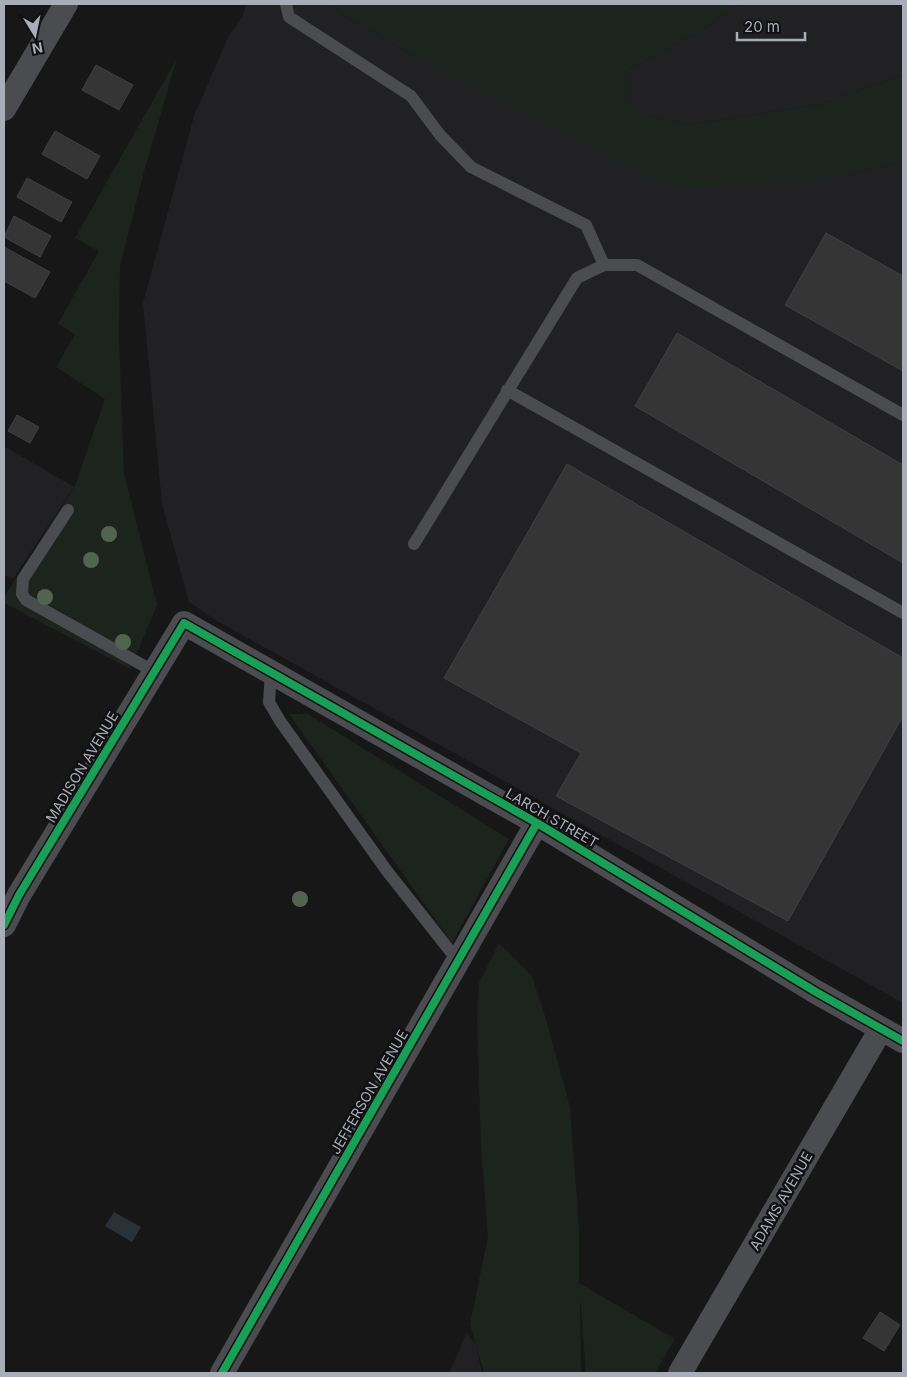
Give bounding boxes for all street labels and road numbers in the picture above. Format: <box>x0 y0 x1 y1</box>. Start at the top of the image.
street label: MADISON AVENUE <box>42 708 121 825</box>
street label: LARCH STREET <box>503 784 602 851</box>
street label: JEFFERSON AVENUE <box>326 1027 411 1157</box>
street label: ADAMS AVENUE <box>746 1149 816 1253</box>

